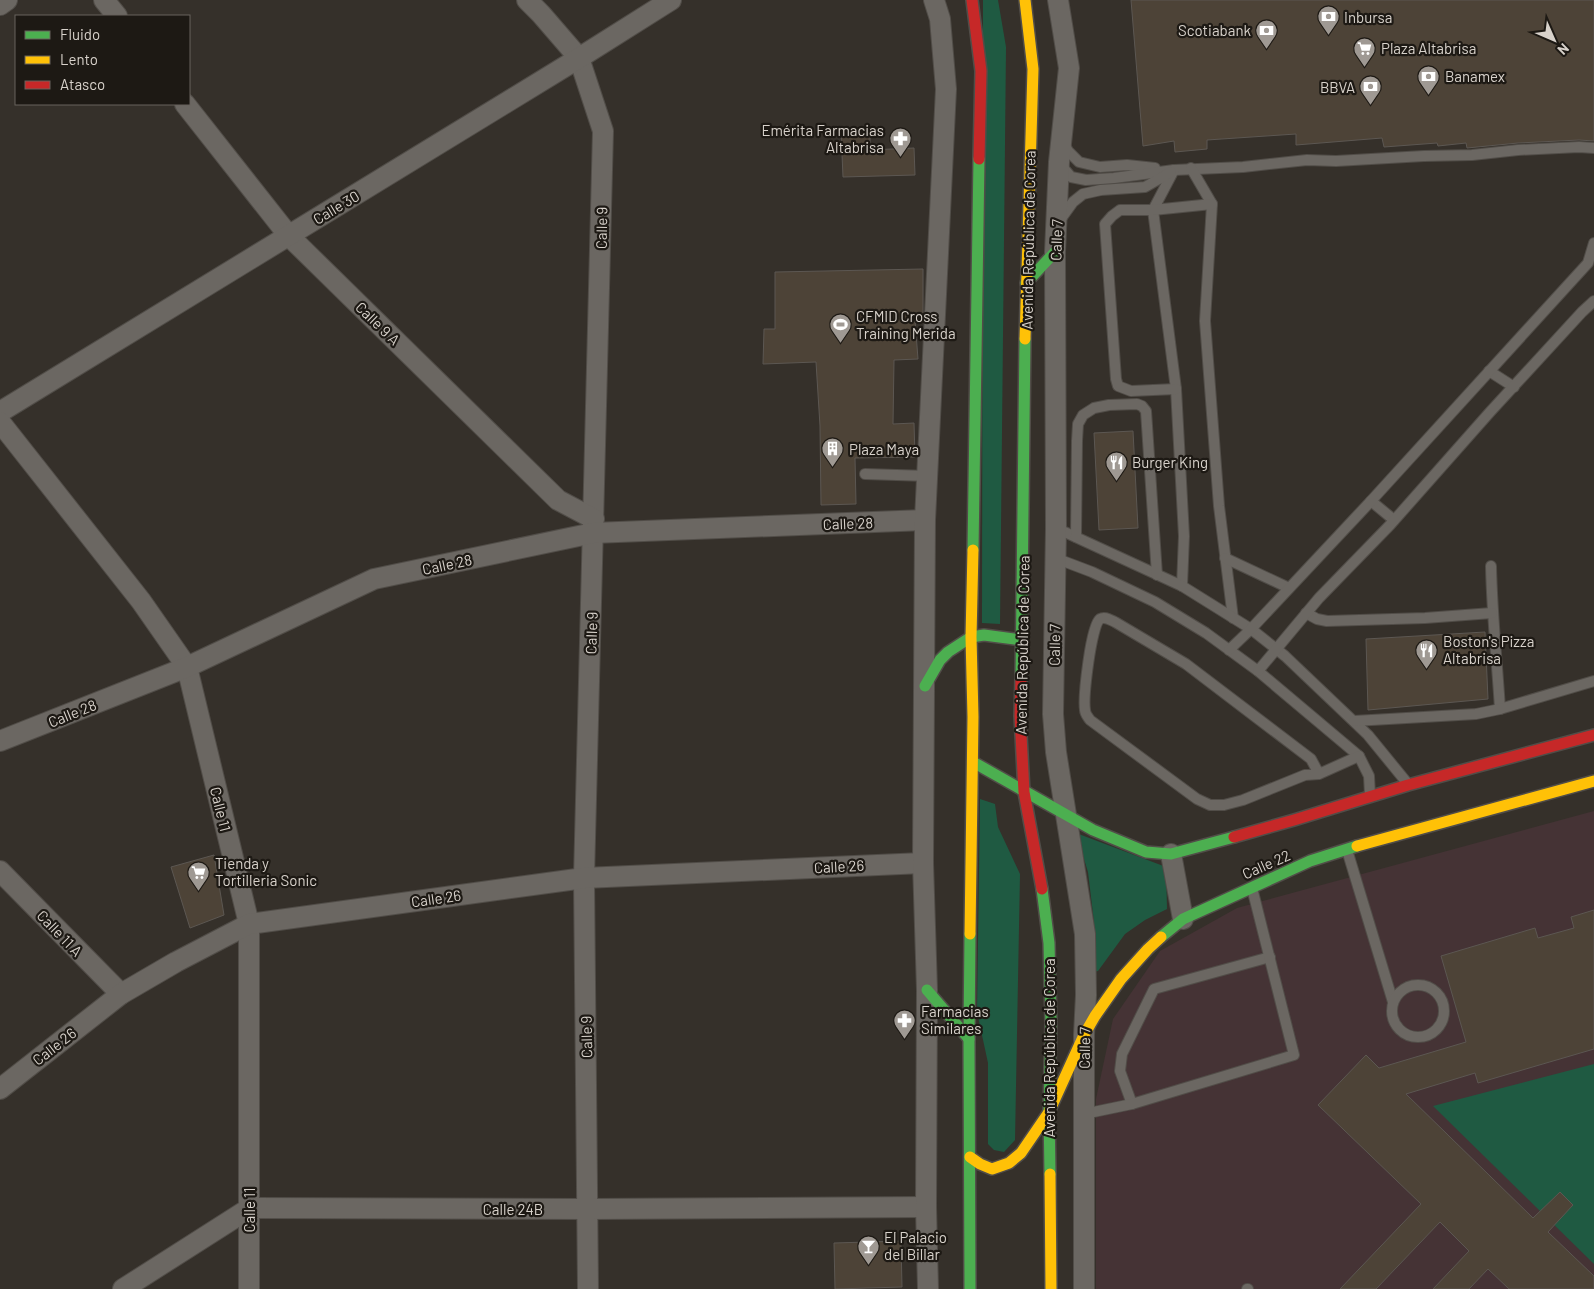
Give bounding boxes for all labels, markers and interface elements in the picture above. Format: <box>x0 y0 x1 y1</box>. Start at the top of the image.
bank icon: Inbursa <box>1316 5 1340 36</box>
place label: Inbursa <box>1344 8 1392 26</box>
legend <box>15 15 190 105</box>
north arrow <box>1529 15 1579 65</box>
bank icon: Scotiabank <box>1255 18 1279 49</box>
place label: Scotiabank <box>1178 21 1251 39</box>
text: Fluido <box>60 25 100 43</box>
supermarket icon: Plaza Altabrisa <box>1353 36 1377 67</box>
place label: Plaza Altabrisa <box>1381 39 1476 57</box>
text: N <box>1554 40 1573 59</box>
text: Lento <box>60 50 98 68</box>
bank icon: Banamex <box>1417 64 1441 95</box>
place label: Banamex <box>1445 67 1505 85</box>
text: Atasco <box>60 75 105 93</box>
bank icon: BBVA <box>1359 75 1383 106</box>
place label: BBVA <box>1320 78 1355 96</box>
place label: Emérita Farmacias Altabrisa <box>761 121 884 156</box>
pharmacy icon: Emérita Farmacias Altabrisa <box>888 127 912 158</box>
street label: Avenida República de Corea <box>1017 150 1039 330</box>
street label: Calle 30 <box>310 186 362 228</box>
street label: Calle 9 <box>592 207 610 249</box>
street label: Calle 7 <box>1046 219 1066 261</box>
street label: Calle 9 A <box>352 298 404 348</box>
place label: CFMID Cross Training Merida <box>856 307 956 342</box>
sports icon: CFMID Cross Training Merida <box>828 313 852 344</box>
building icon: Plaza Maya <box>821 437 845 468</box>
place label: Plaza Maya <box>849 440 919 458</box>
restaurant icon: Burger King <box>1104 450 1128 481</box>
place label: Burger King <box>1132 453 1208 471</box>
street label: Calle 28 <box>822 513 874 533</box>
street label: Calle 28 <box>420 550 474 578</box>
street label: Avenida República de Corea <box>1011 555 1033 735</box>
street label: Calle 9 <box>581 612 601 654</box>
street label: Calle 7 <box>1045 624 1063 666</box>
place label: Boston's Pizza Altabrisa <box>1443 632 1534 667</box>
restaurant icon: Boston's Pizza Altabrisa <box>1415 638 1439 669</box>
street label: Calle 28 <box>45 695 99 731</box>
street label: Calle 11 <box>207 785 235 833</box>
street label: Calle 22 <box>1239 845 1293 883</box>
place label: Tienda y Tortilleria Sonic <box>215 854 317 889</box>
street label: Calle 26 <box>813 856 865 876</box>
supermarket icon: Tienda y Tortilleria Sonic <box>187 860 211 891</box>
street label: Calle 26 <box>410 886 462 910</box>
street label: Calle 11 A <box>34 906 86 960</box>
street label: Avenida República de Corea <box>1040 958 1058 1138</box>
place label: Farmacias Similares <box>921 1002 989 1037</box>
pharmacy icon: Farmacias Similares <box>893 1008 917 1039</box>
street label: Calle 9 <box>577 1016 595 1058</box>
street label: Calle 26 <box>29 1023 79 1069</box>
street label: Calle 7 <box>1075 1027 1093 1069</box>
street label: Calle 11 <box>240 1187 258 1233</box>
street label: Calle 24B <box>483 1200 543 1218</box>
place label: El Palacio del Billar <box>884 1228 947 1263</box>
bar icon: El Palacio del Billar <box>856 1234 880 1265</box>

